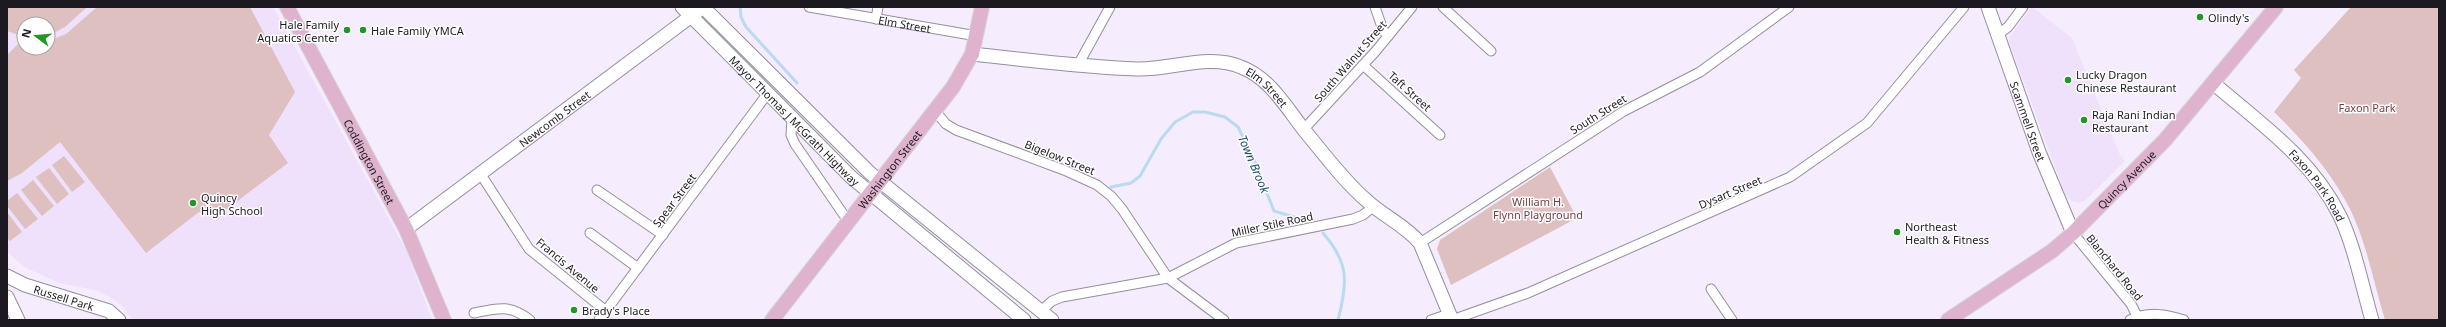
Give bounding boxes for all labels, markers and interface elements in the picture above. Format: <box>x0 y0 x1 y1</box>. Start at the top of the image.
place label: Olindy's <box>2208 10 2249 25</box>
street label: Elm Street <box>877 12 932 35</box>
marker: Olindy's <box>2195 12 2205 22</box>
north arrow <box>16 16 56 56</box>
place label: Hale Family Aquatics Center <box>257 17 339 45</box>
street label: South Walnut Street <box>1310 17 1390 105</box>
place label: Hale Family YMCA <box>371 23 465 38</box>
marker: Hale Family Aquatics Center <box>342 25 352 35</box>
marker: Hale Family YMCA <box>358 25 368 35</box>
text: N <box>17 27 34 39</box>
street label: Mayor Thomas J McGrath Highway <box>727 52 863 189</box>
street label: Elm Street <box>1244 63 1292 110</box>
place label: Lucky Dragon Chinese Restaurant <box>2076 67 2176 95</box>
street label: Taft Street <box>1385 68 1435 114</box>
marker: Lucky Dragon Chinese Restaurant <box>2063 75 2073 85</box>
street label: Scammell Street <box>2007 79 2049 163</box>
street label: Newcomb Street <box>515 87 593 150</box>
street label: South Street <box>1567 91 1629 137</box>
park label: Faxon Park <box>2338 100 2396 115</box>
place label: Raja Rani Indian Restaurant <box>2092 107 2176 135</box>
marker: Raja Rani Indian Restaurant <box>2079 115 2089 125</box>
street label: Coddington Street <box>341 116 399 207</box>
street label: Washington Street <box>854 127 924 212</box>
water label: Town Brook <box>1234 132 1274 197</box>
street label: Bigelow Street <box>1023 136 1097 178</box>
street label: Quincy Avenue <box>2094 146 2159 212</box>
street label: Faxon Park Road <box>2286 146 2349 224</box>
street label: Spear Street <box>649 170 699 230</box>
street label: Dysart Street <box>1696 172 1764 212</box>
place label: Quincy High School <box>201 190 263 218</box>
park label: William H. Flynn Playground <box>1493 194 1583 222</box>
marker: Quincy High School <box>188 198 198 208</box>
street label: Miller Stile Road <box>1230 208 1314 240</box>
place label: Northeast Health & Fitness <box>1905 219 1989 247</box>
marker: Northeast Health & Fitness <box>1892 227 1902 237</box>
street label: Blanchard Road <box>2083 231 2147 303</box>
street label: Francis Avenue <box>533 234 603 296</box>
street label: Russell Park <box>32 281 96 313</box>
place label: Brady's Place <box>582 303 650 318</box>
marker: Brady's Place <box>569 305 579 315</box>

